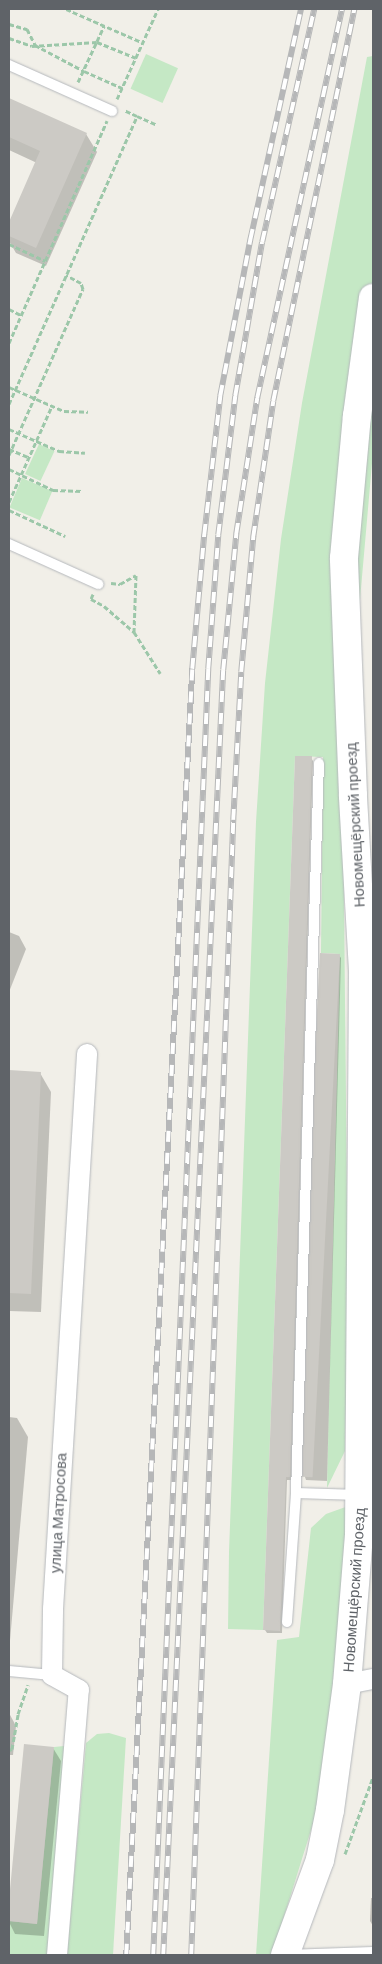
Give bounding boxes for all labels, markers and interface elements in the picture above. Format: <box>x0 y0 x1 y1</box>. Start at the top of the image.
street label: Новомещёрский проезд <box>342 742 368 908</box>
street label: улица Матросова <box>46 1452 70 1574</box>
street label: Новомещёрский проезд <box>339 1507 369 1673</box>

